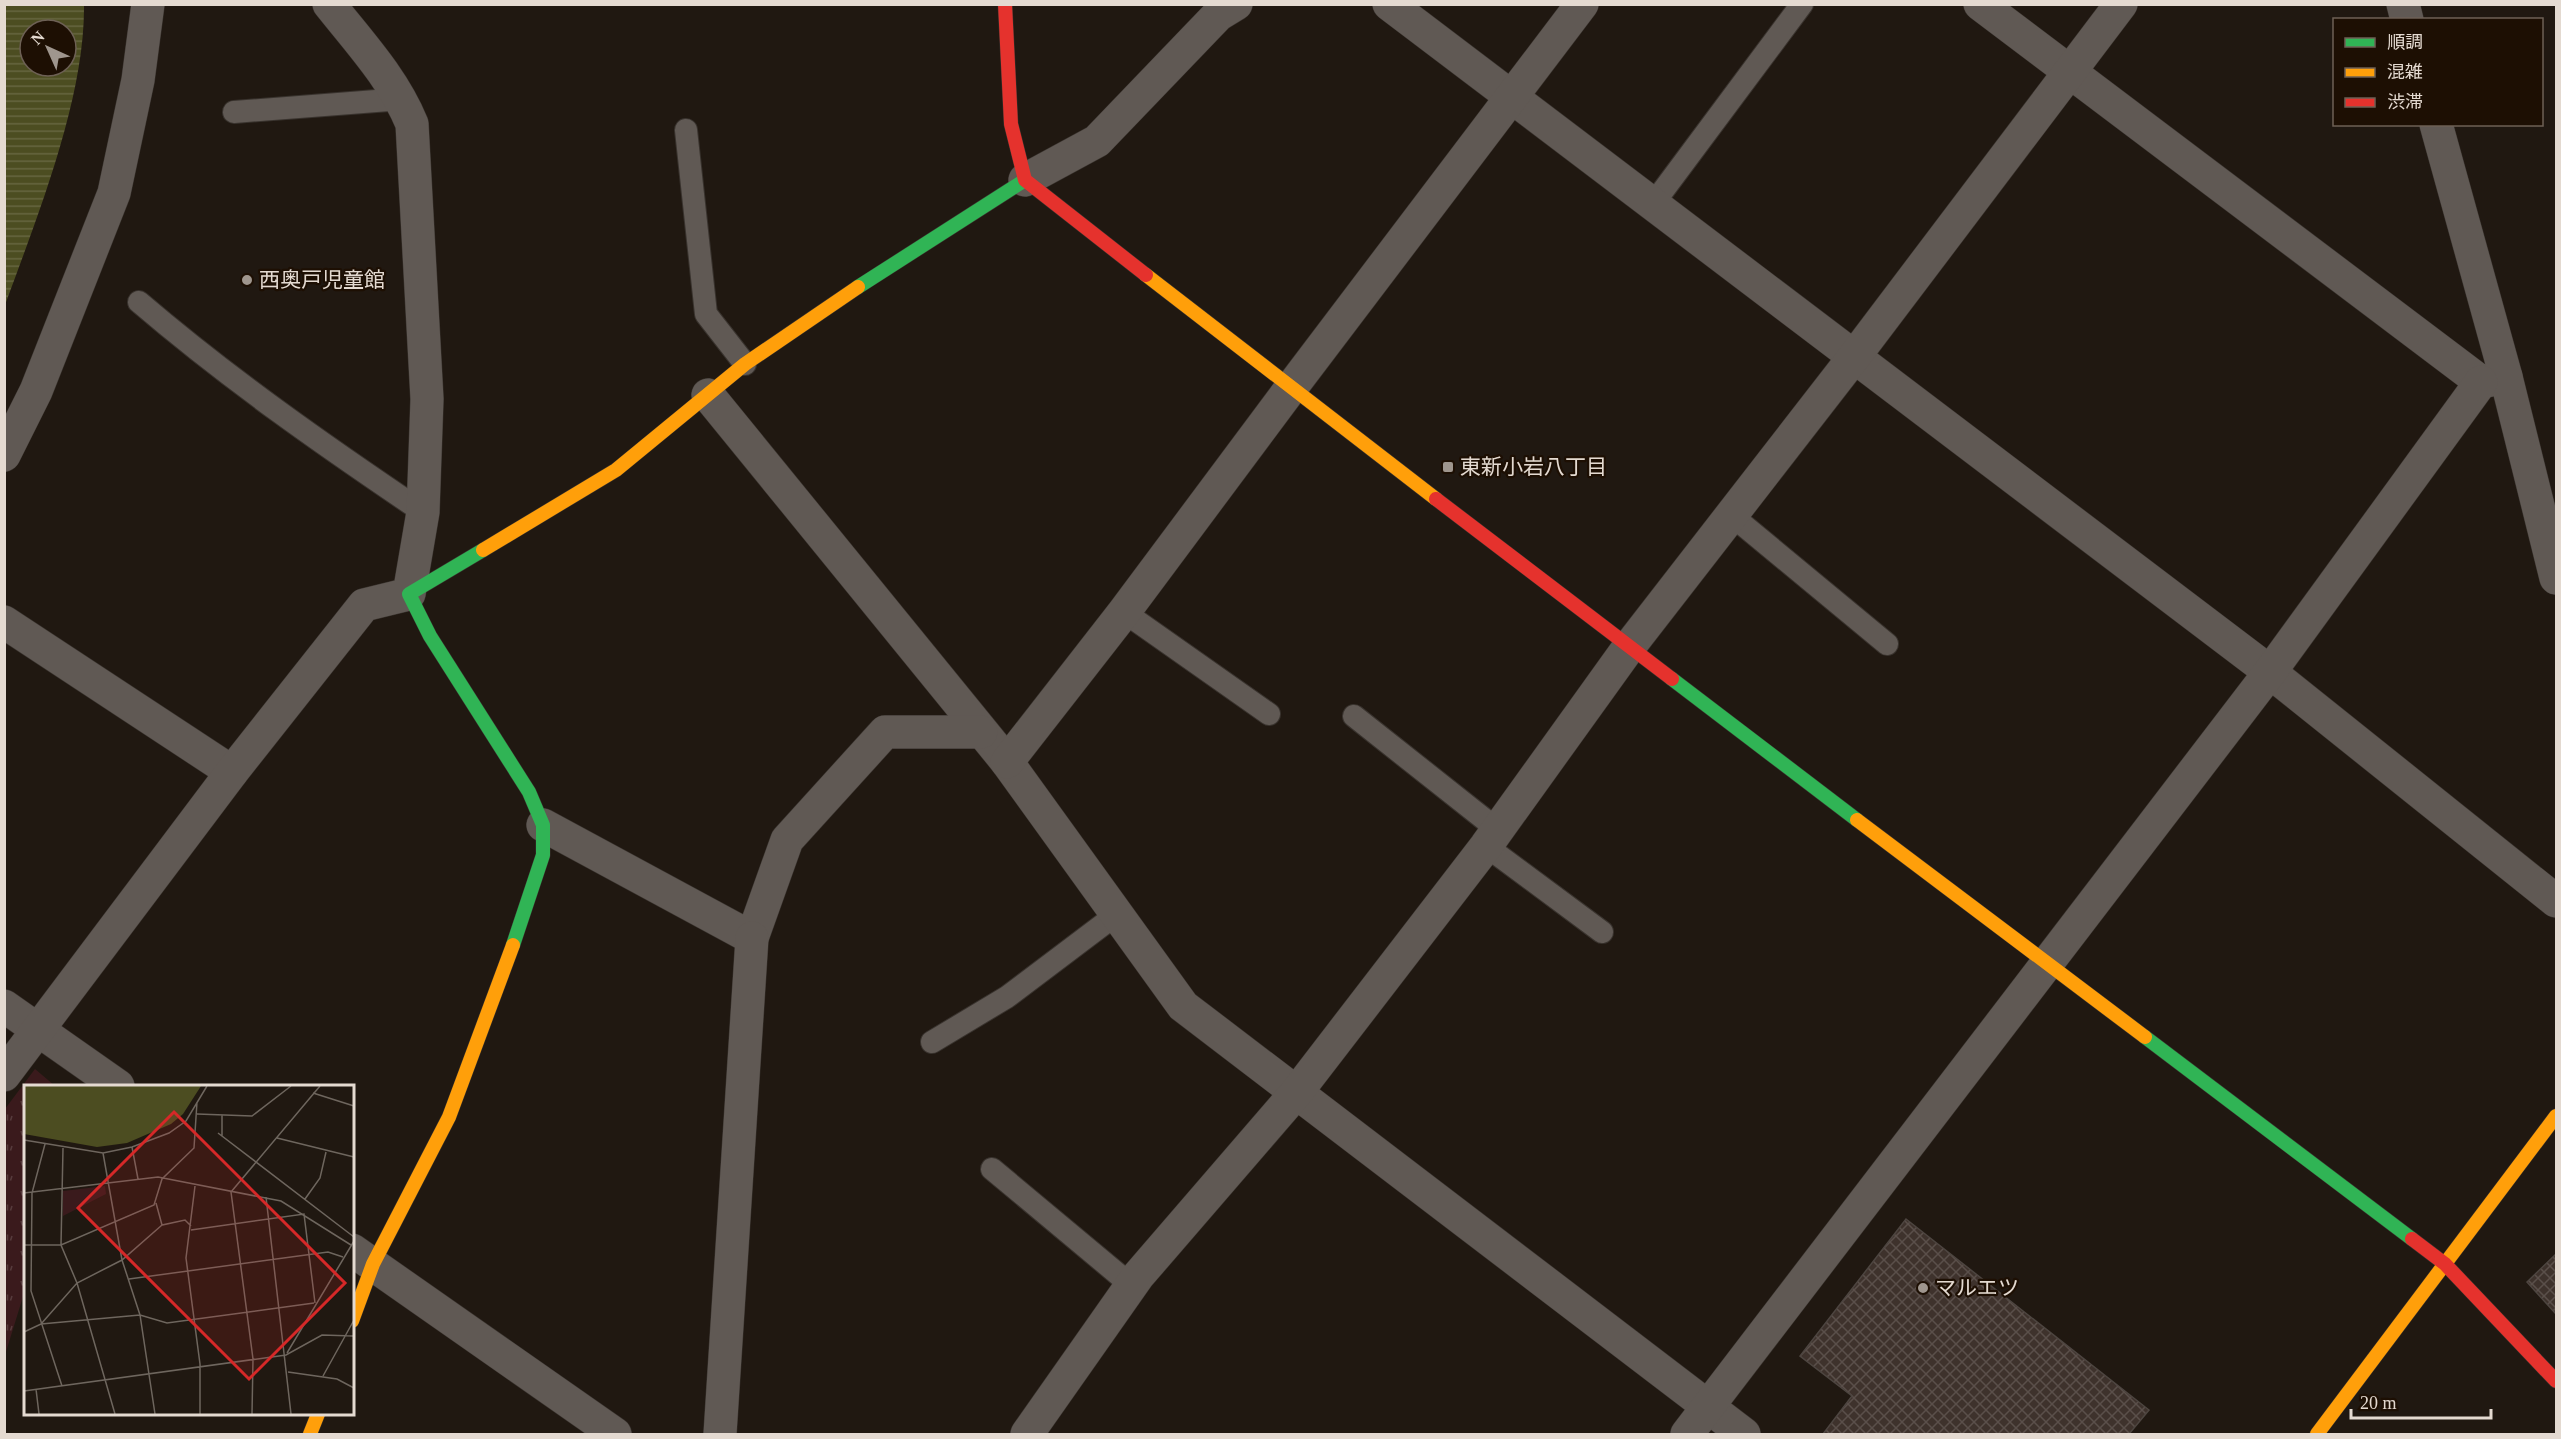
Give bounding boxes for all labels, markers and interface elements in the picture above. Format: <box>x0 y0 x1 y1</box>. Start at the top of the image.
north arrow <box>18 18 78 78</box>
legend <box>2333 18 2543 126</box>
text: N <box>28 27 48 48</box>
text: 順調 <box>2387 32 2423 52</box>
text: 混雑 <box>2387 62 2423 82</box>
text: 渋滞 <box>2387 92 2423 112</box>
place label: 西奥戸児童館 <box>259 268 385 292</box>
marker: 西奥戸児童館 <box>240 273 254 287</box>
place label: 東新小岩八丁目 <box>1460 455 1607 479</box>
marker: 東新小岩八丁目 <box>1441 460 1455 474</box>
inset map <box>24 1085 354 1415</box>
place label: マルエツ <box>1935 1276 2019 1300</box>
marker: マルエツ <box>1916 1281 1930 1295</box>
scale bar <box>2351 1382 2490 1420</box>
text: 20 m <box>2360 1393 2397 1413</box>

